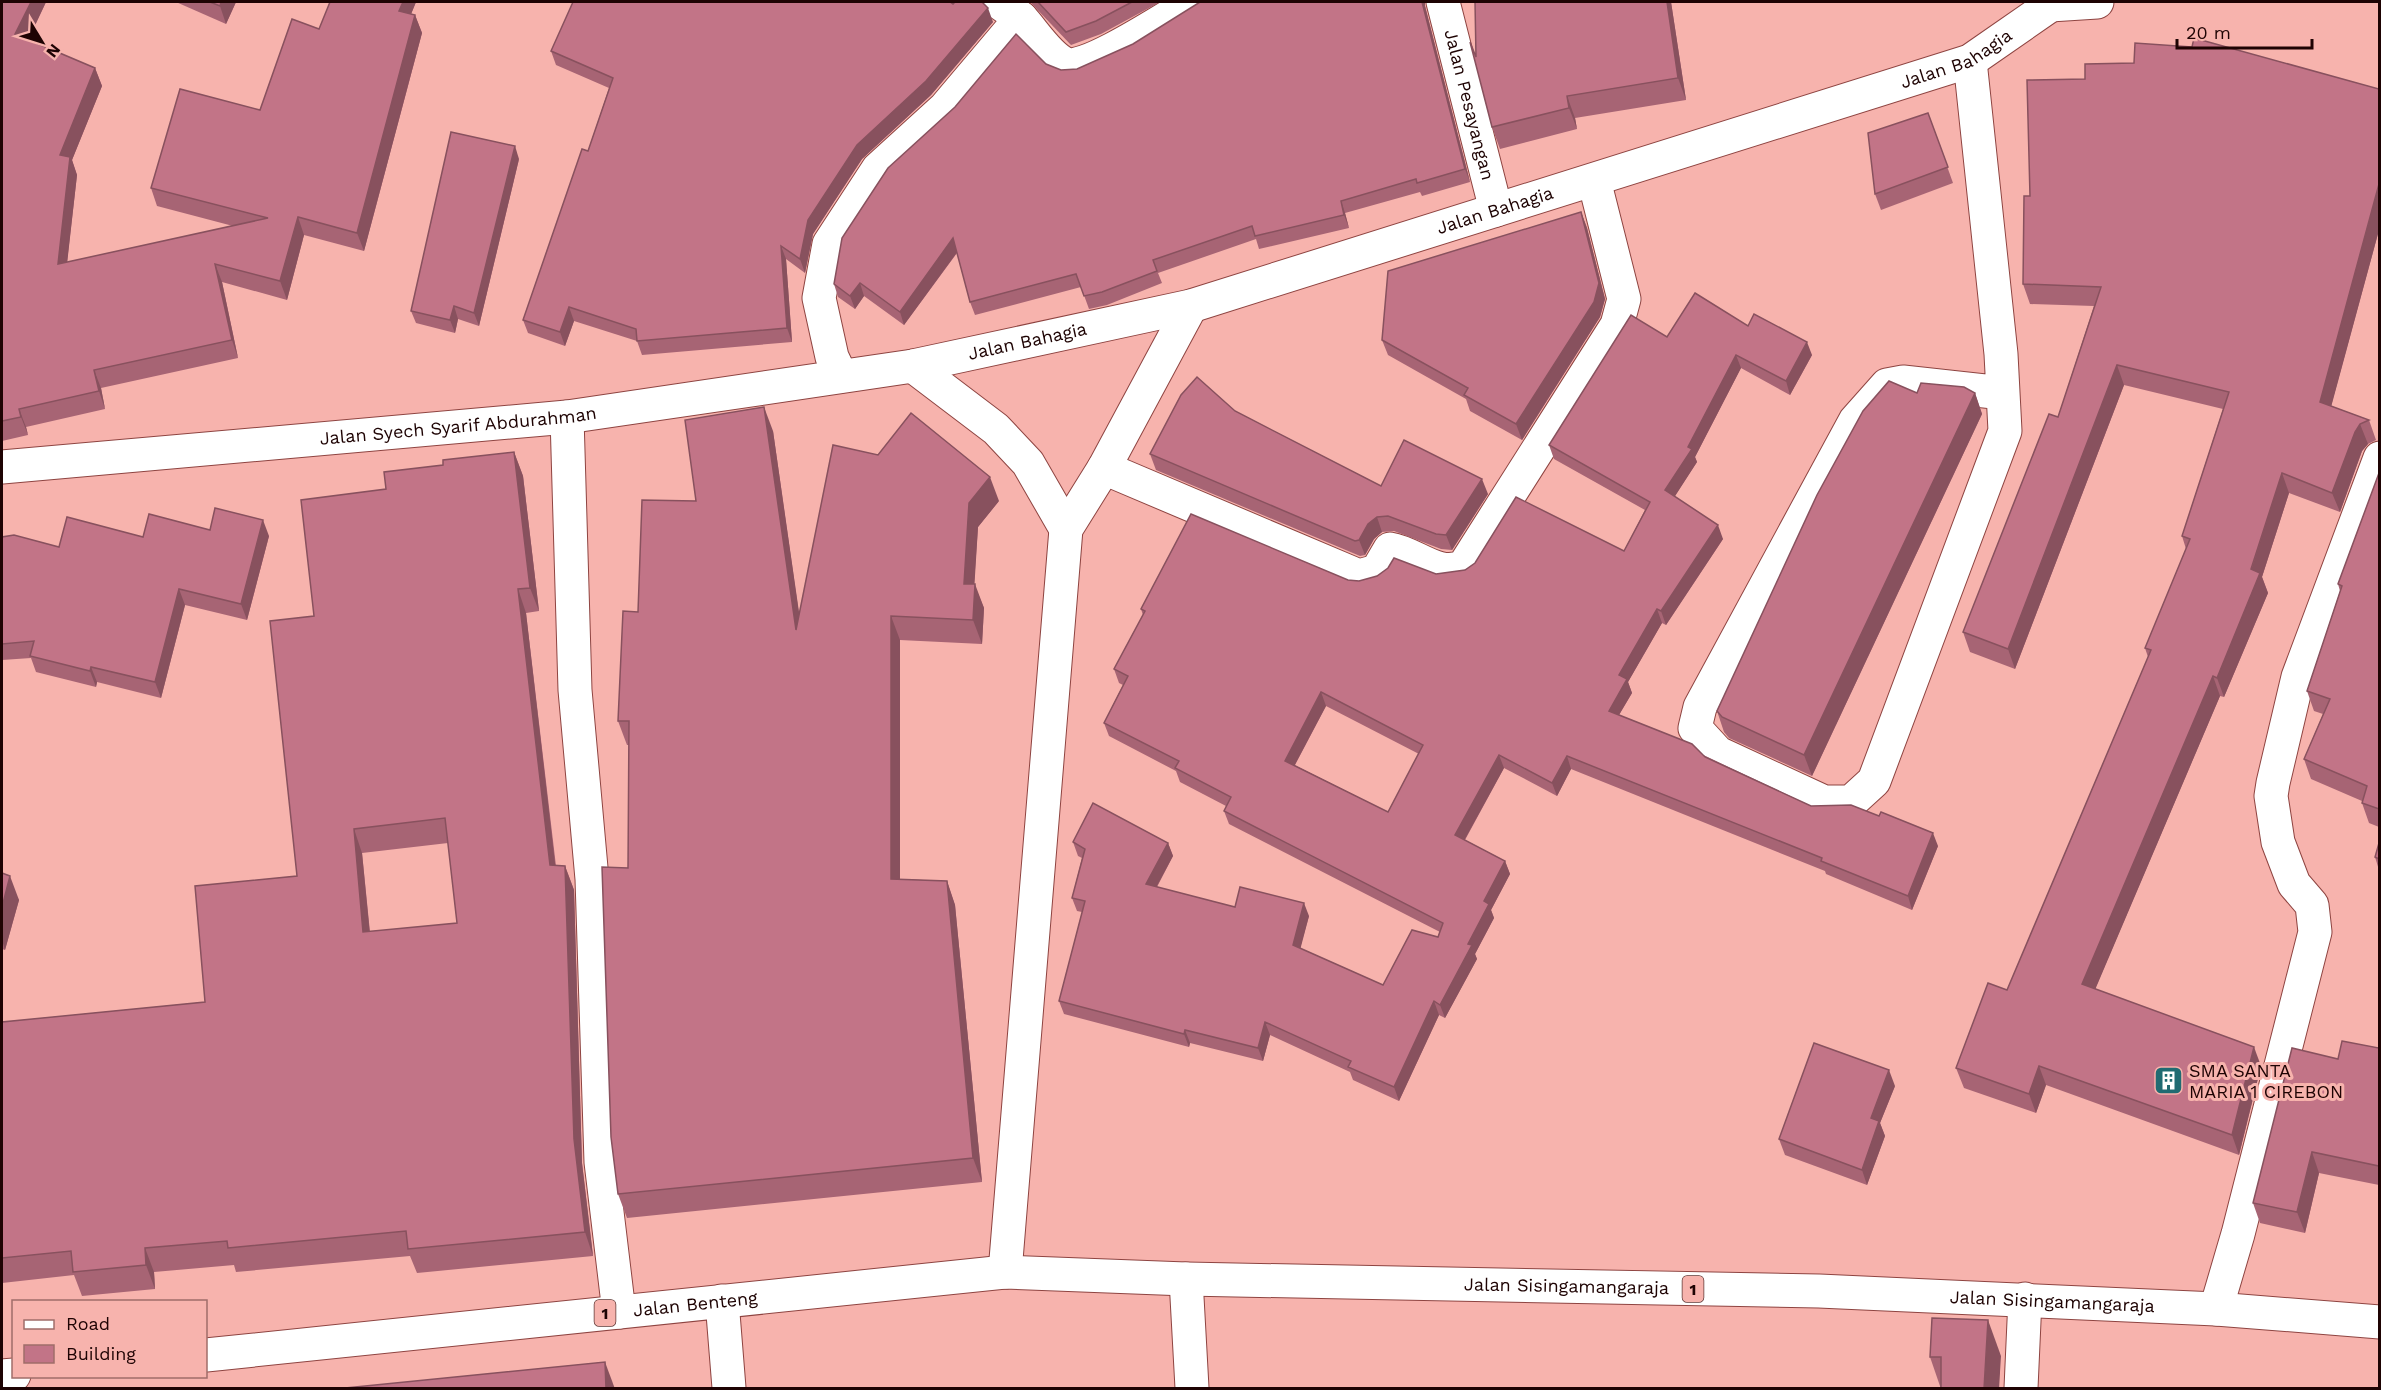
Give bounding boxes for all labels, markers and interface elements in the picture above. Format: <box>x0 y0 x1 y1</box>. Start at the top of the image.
north arrow <box>12 12 72 72</box>
scale bar <box>2177 12 2312 50</box>
text: 20 m <box>2186 22 2231 43</box>
street label: Jalan Bahagia <box>1898 24 2016 92</box>
street label: Jalan Pesayangan <box>1440 27 1499 182</box>
text: N <box>42 40 65 61</box>
street label: Jalan Bahagia <box>1434 182 1556 238</box>
street label: Jalan Bahagia <box>966 318 1089 364</box>
street label: Jalan Syech Syarif Abdurahman <box>319 402 598 449</box>
place label: SMA SANTA MARIA 1 CIREBON <box>2189 1060 2343 1102</box>
building icon: SMA SANTA MARIA 1 CIREBON <box>2152 1065 2184 1097</box>
street label: Jalan Sisingamangaraja <box>1464 1273 1669 1298</box>
road number: 1 <box>1682 1276 1704 1302</box>
street label: Jalan Sisingamangaraja <box>1949 1286 2155 1316</box>
street label: Jalan Benteng <box>632 1287 759 1321</box>
legend <box>12 1300 207 1378</box>
road number: 1 <box>594 1300 616 1326</box>
text: Road <box>66 1313 110 1334</box>
text: Building <box>66 1343 136 1364</box>

